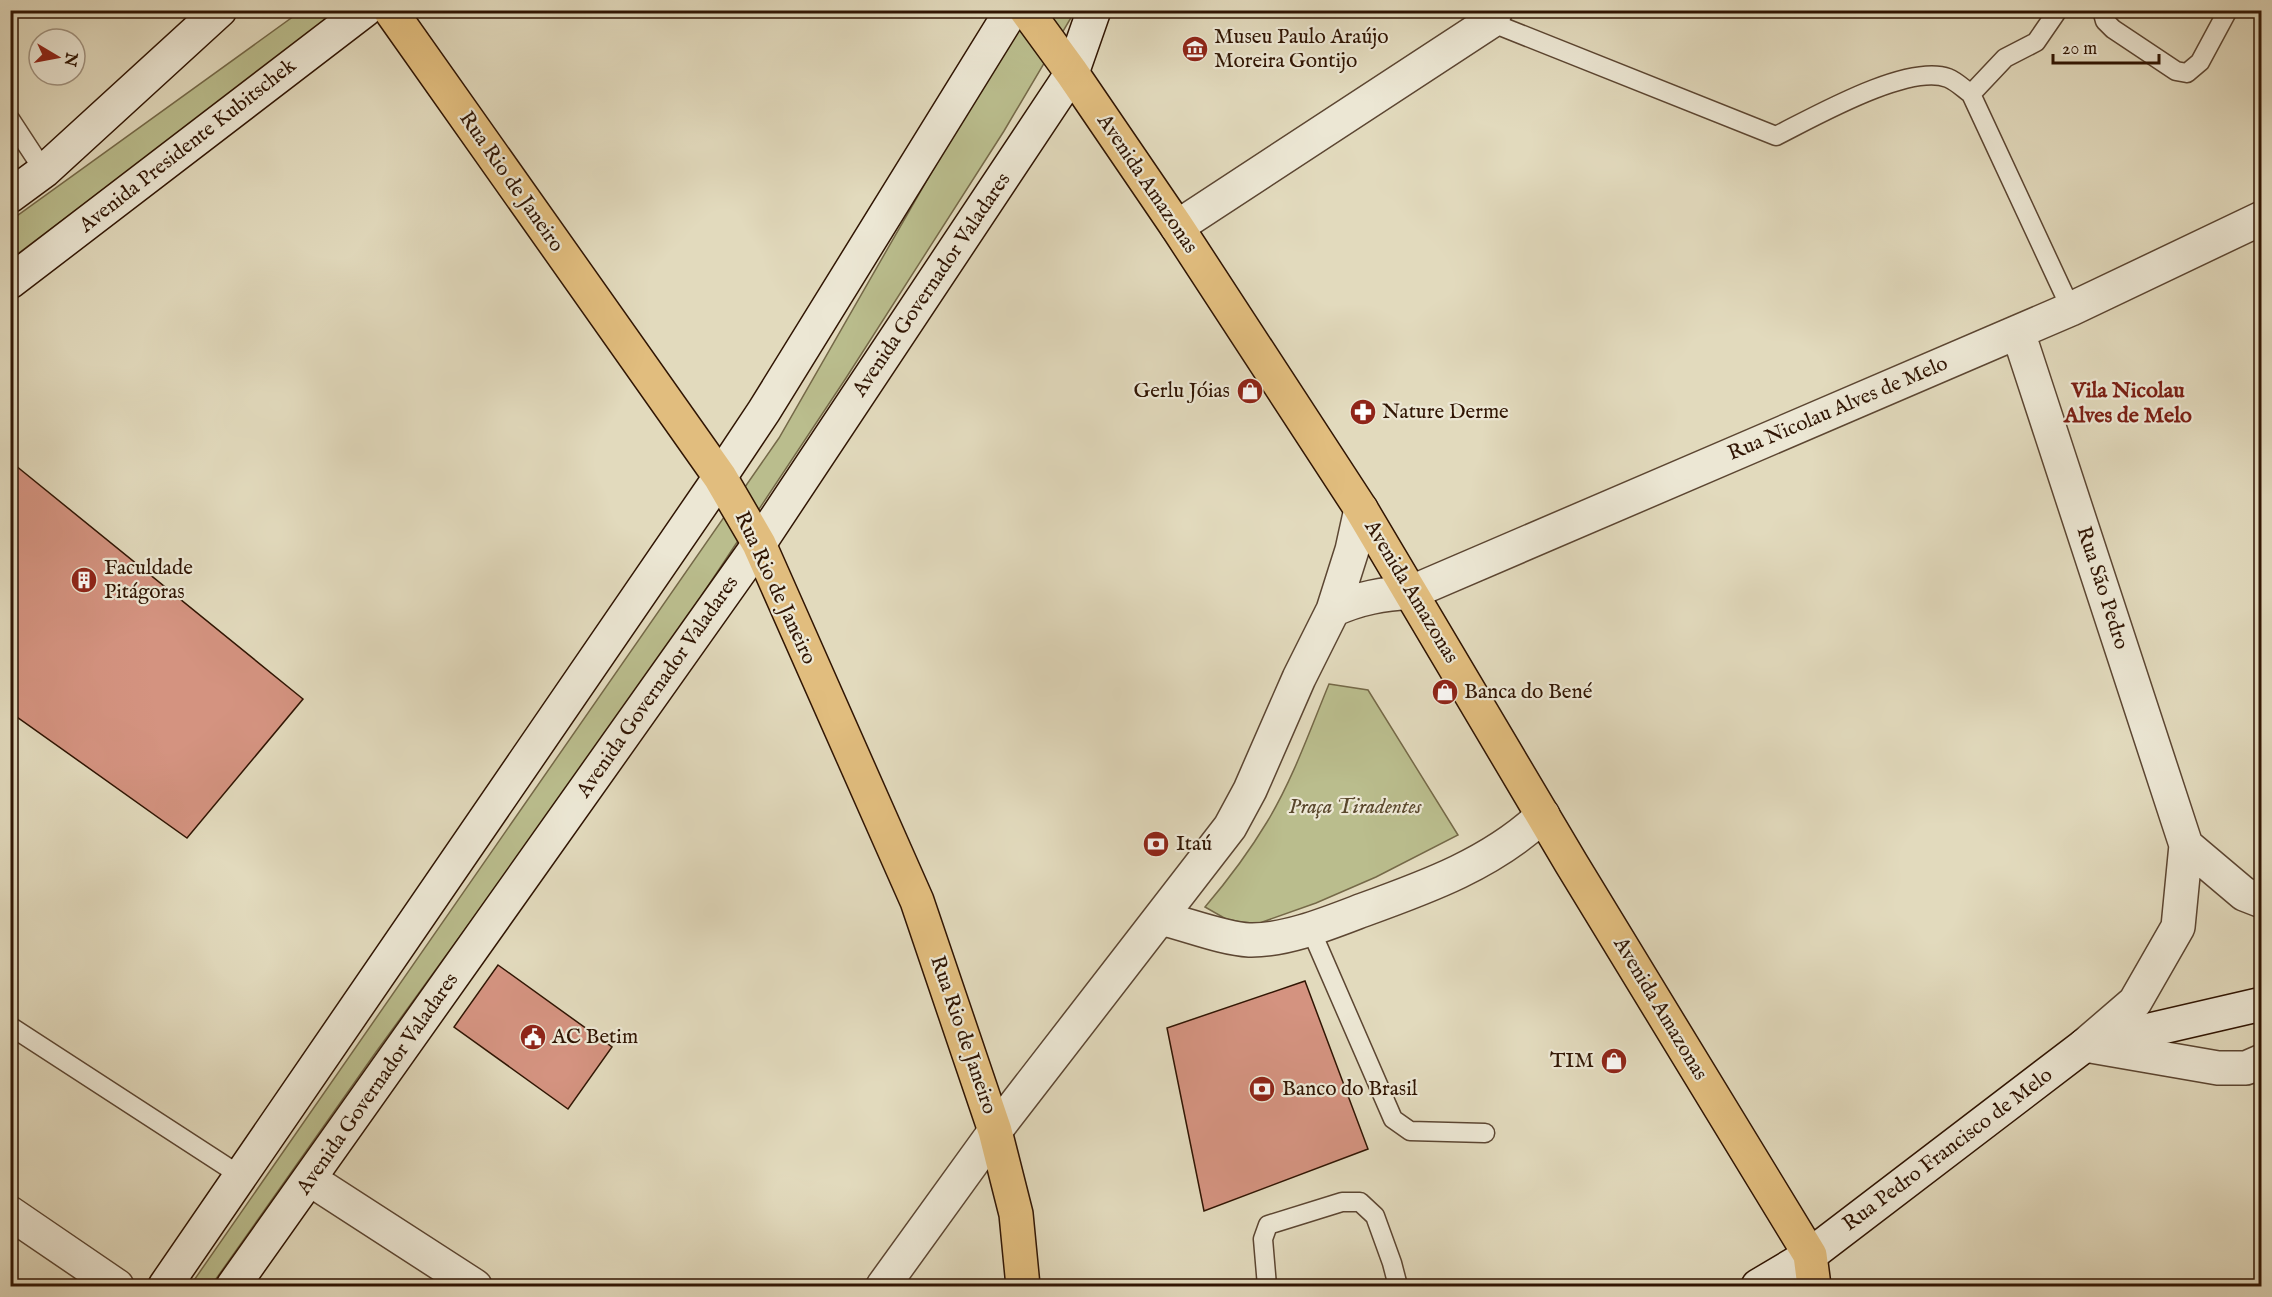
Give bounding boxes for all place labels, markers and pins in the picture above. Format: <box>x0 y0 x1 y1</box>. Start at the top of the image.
place label: Museu Paulo Araújo Moreira Gontijo <box>1214 24 1389 75</box>
museum icon: Museu Paulo Araújo Moreira Gontijo <box>1180 34 1210 64</box>
shop icon: Gerlu Jóias <box>1235 376 1265 406</box>
place label: Gerlu Jóias <box>1134 378 1230 405</box>
pharmacy icon: Nature Derme <box>1348 397 1378 427</box>
place label: Nature Derme <box>1382 399 1509 426</box>
place label: Faculdade Pitágoras <box>104 555 193 606</box>
building icon: Faculdade Pitágoras <box>69 565 99 595</box>
shop icon: Banca do Bené <box>1430 677 1460 707</box>
place label: Banca do Bené <box>1464 679 1593 706</box>
bank icon: Itaú <box>1141 829 1171 859</box>
place label: Itaú <box>1176 831 1212 858</box>
public building icon: AC Betim <box>518 1022 548 1052</box>
place label: AC Betim <box>551 1024 638 1051</box>
shop icon: TIM <box>1599 1046 1629 1076</box>
place label: TIM <box>1550 1048 1594 1075</box>
bank icon: Banco do Brasil <box>1247 1074 1277 1104</box>
place label: Banco do Brasil <box>1282 1076 1418 1103</box>

